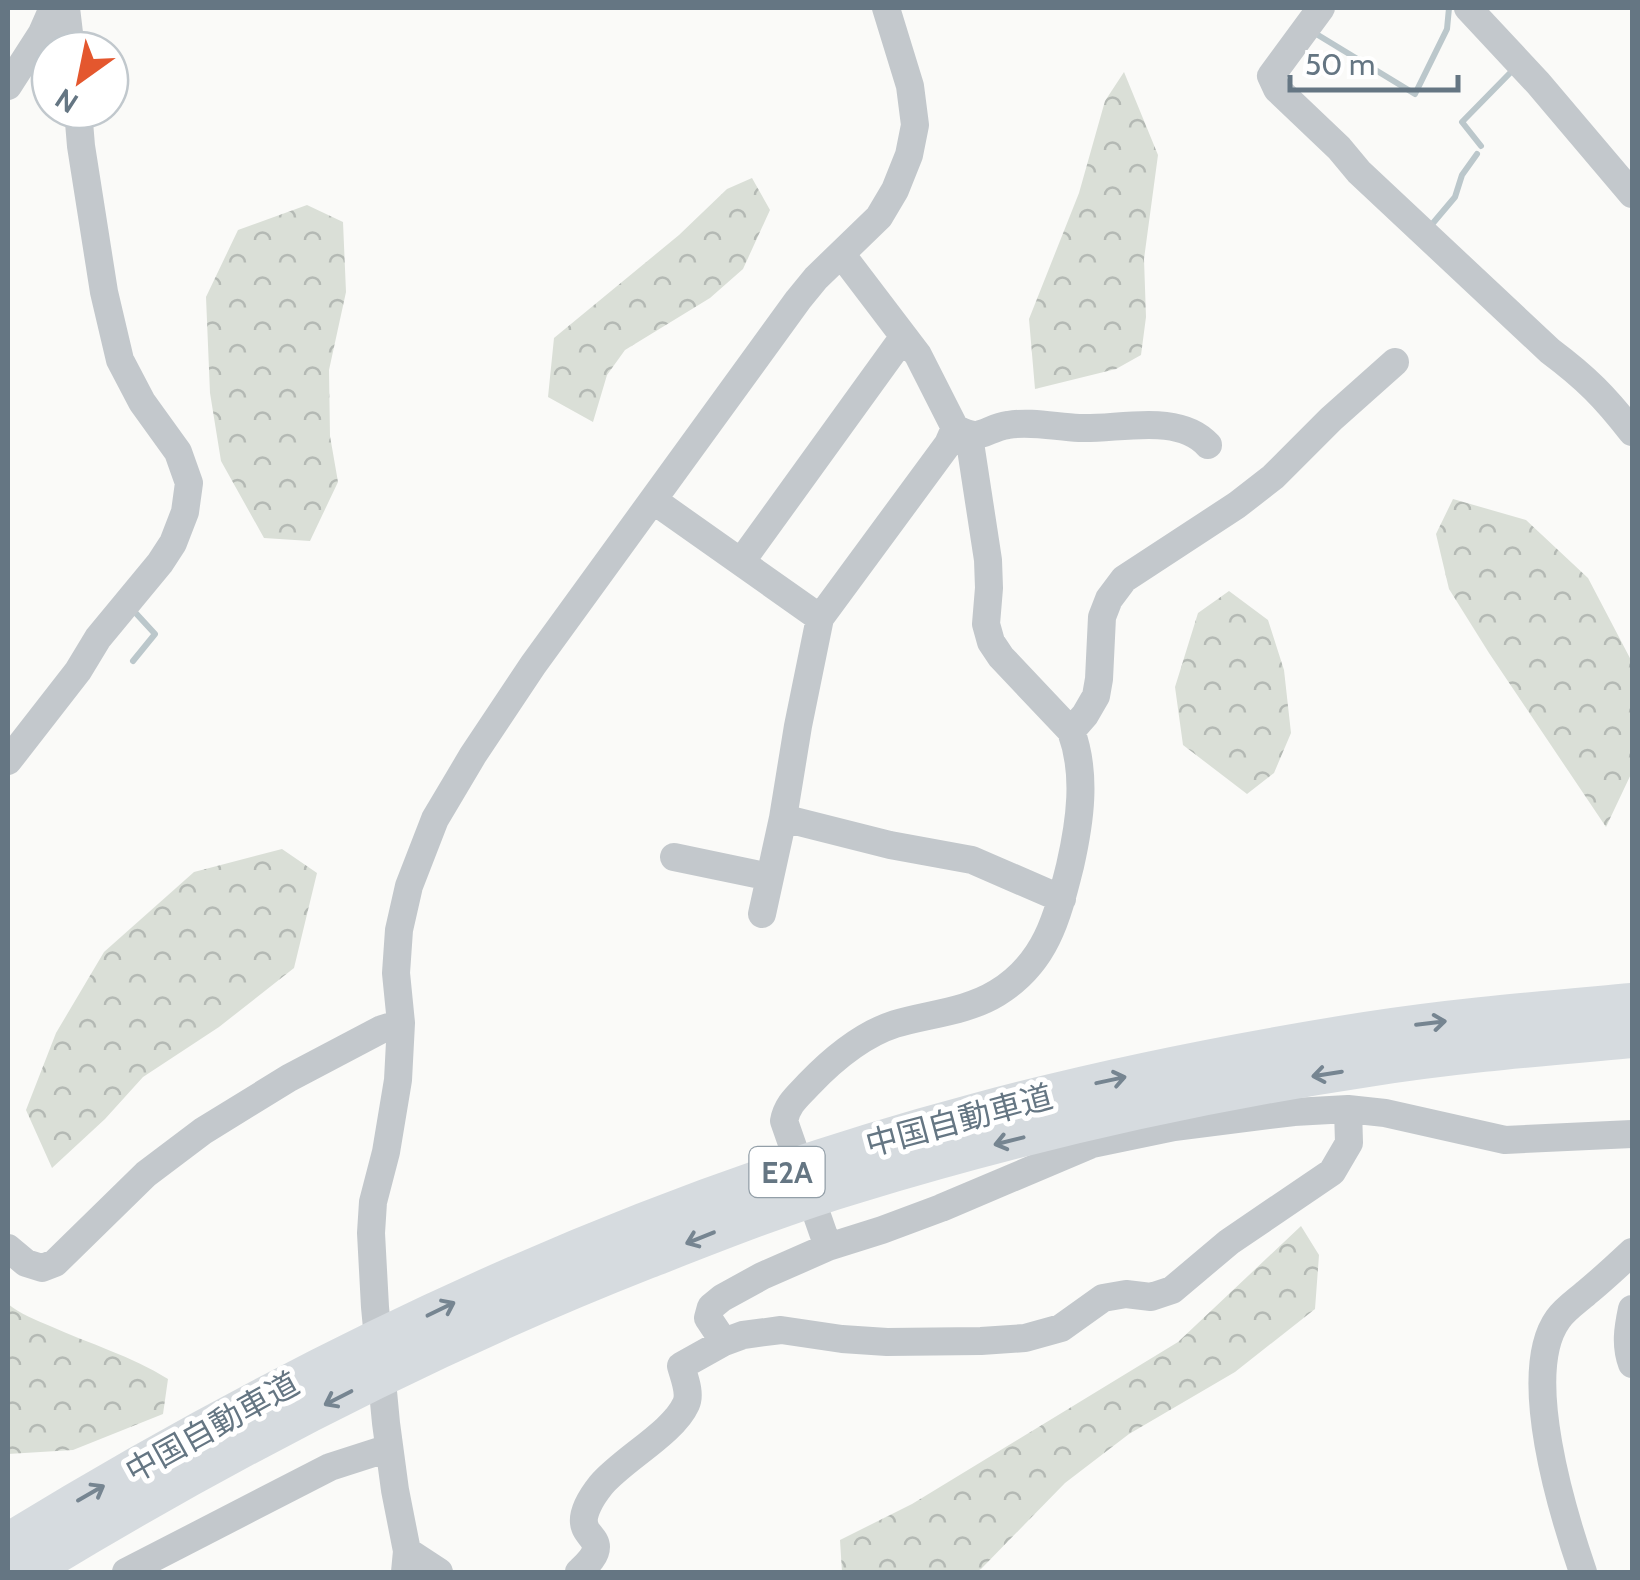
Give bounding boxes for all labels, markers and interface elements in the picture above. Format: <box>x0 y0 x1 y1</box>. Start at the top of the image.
north arrow <box>30 30 130 130</box>
scale bar <box>1290 30 1458 92</box>
text: 50 m <box>1305 46 1375 83</box>
text: N <box>49 81 84 121</box>
one-way arrow <box>1415 1014 1447 1032</box>
one-way arrow <box>1311 1065 1344 1083</box>
one-way arrow <box>1095 1070 1127 1088</box>
street label: 中国自動車道 <box>861 1076 1057 1164</box>
one-way arrow <box>994 1132 1025 1151</box>
road number: E2A <box>750 1147 824 1197</box>
one-way arrow <box>685 1231 715 1249</box>
one-way arrow <box>425 1299 455 1318</box>
street label: 中国自動車道 <box>119 1363 305 1491</box>
one-way arrow <box>324 1389 354 1408</box>
one-way arrow <box>77 1483 105 1503</box>

